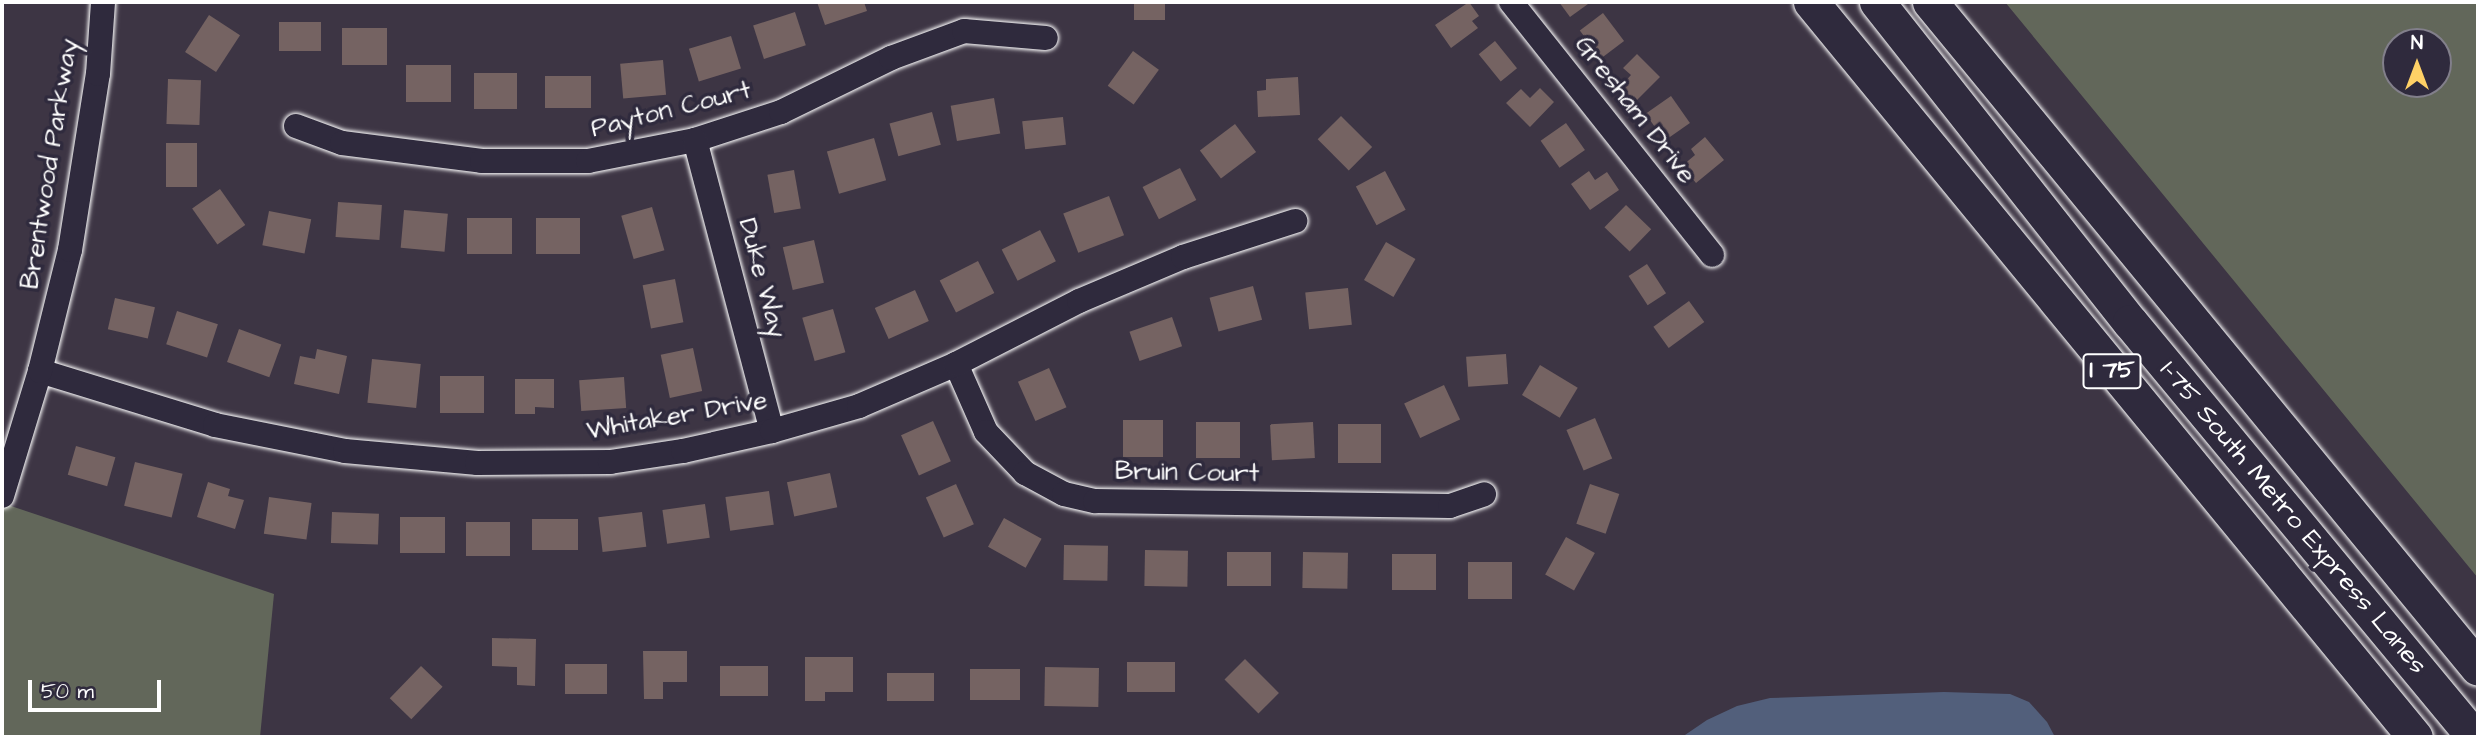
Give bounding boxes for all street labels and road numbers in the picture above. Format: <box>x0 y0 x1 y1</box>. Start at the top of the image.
street label: Gresham Drive <box>1568 30 1702 190</box>
street label: Brentwood Parkway <box>15 37 85 291</box>
street label: Payton Court <box>588 75 754 145</box>
street label: Duke Way <box>731 215 793 341</box>
road number: I 75 <box>2082 350 2142 392</box>
street label: I-75 South Metro Express Lanes <box>2153 355 2433 681</box>
street label: Whitaker Drive <box>584 385 770 447</box>
street label: Bruin Court <box>1115 456 1259 490</box>

